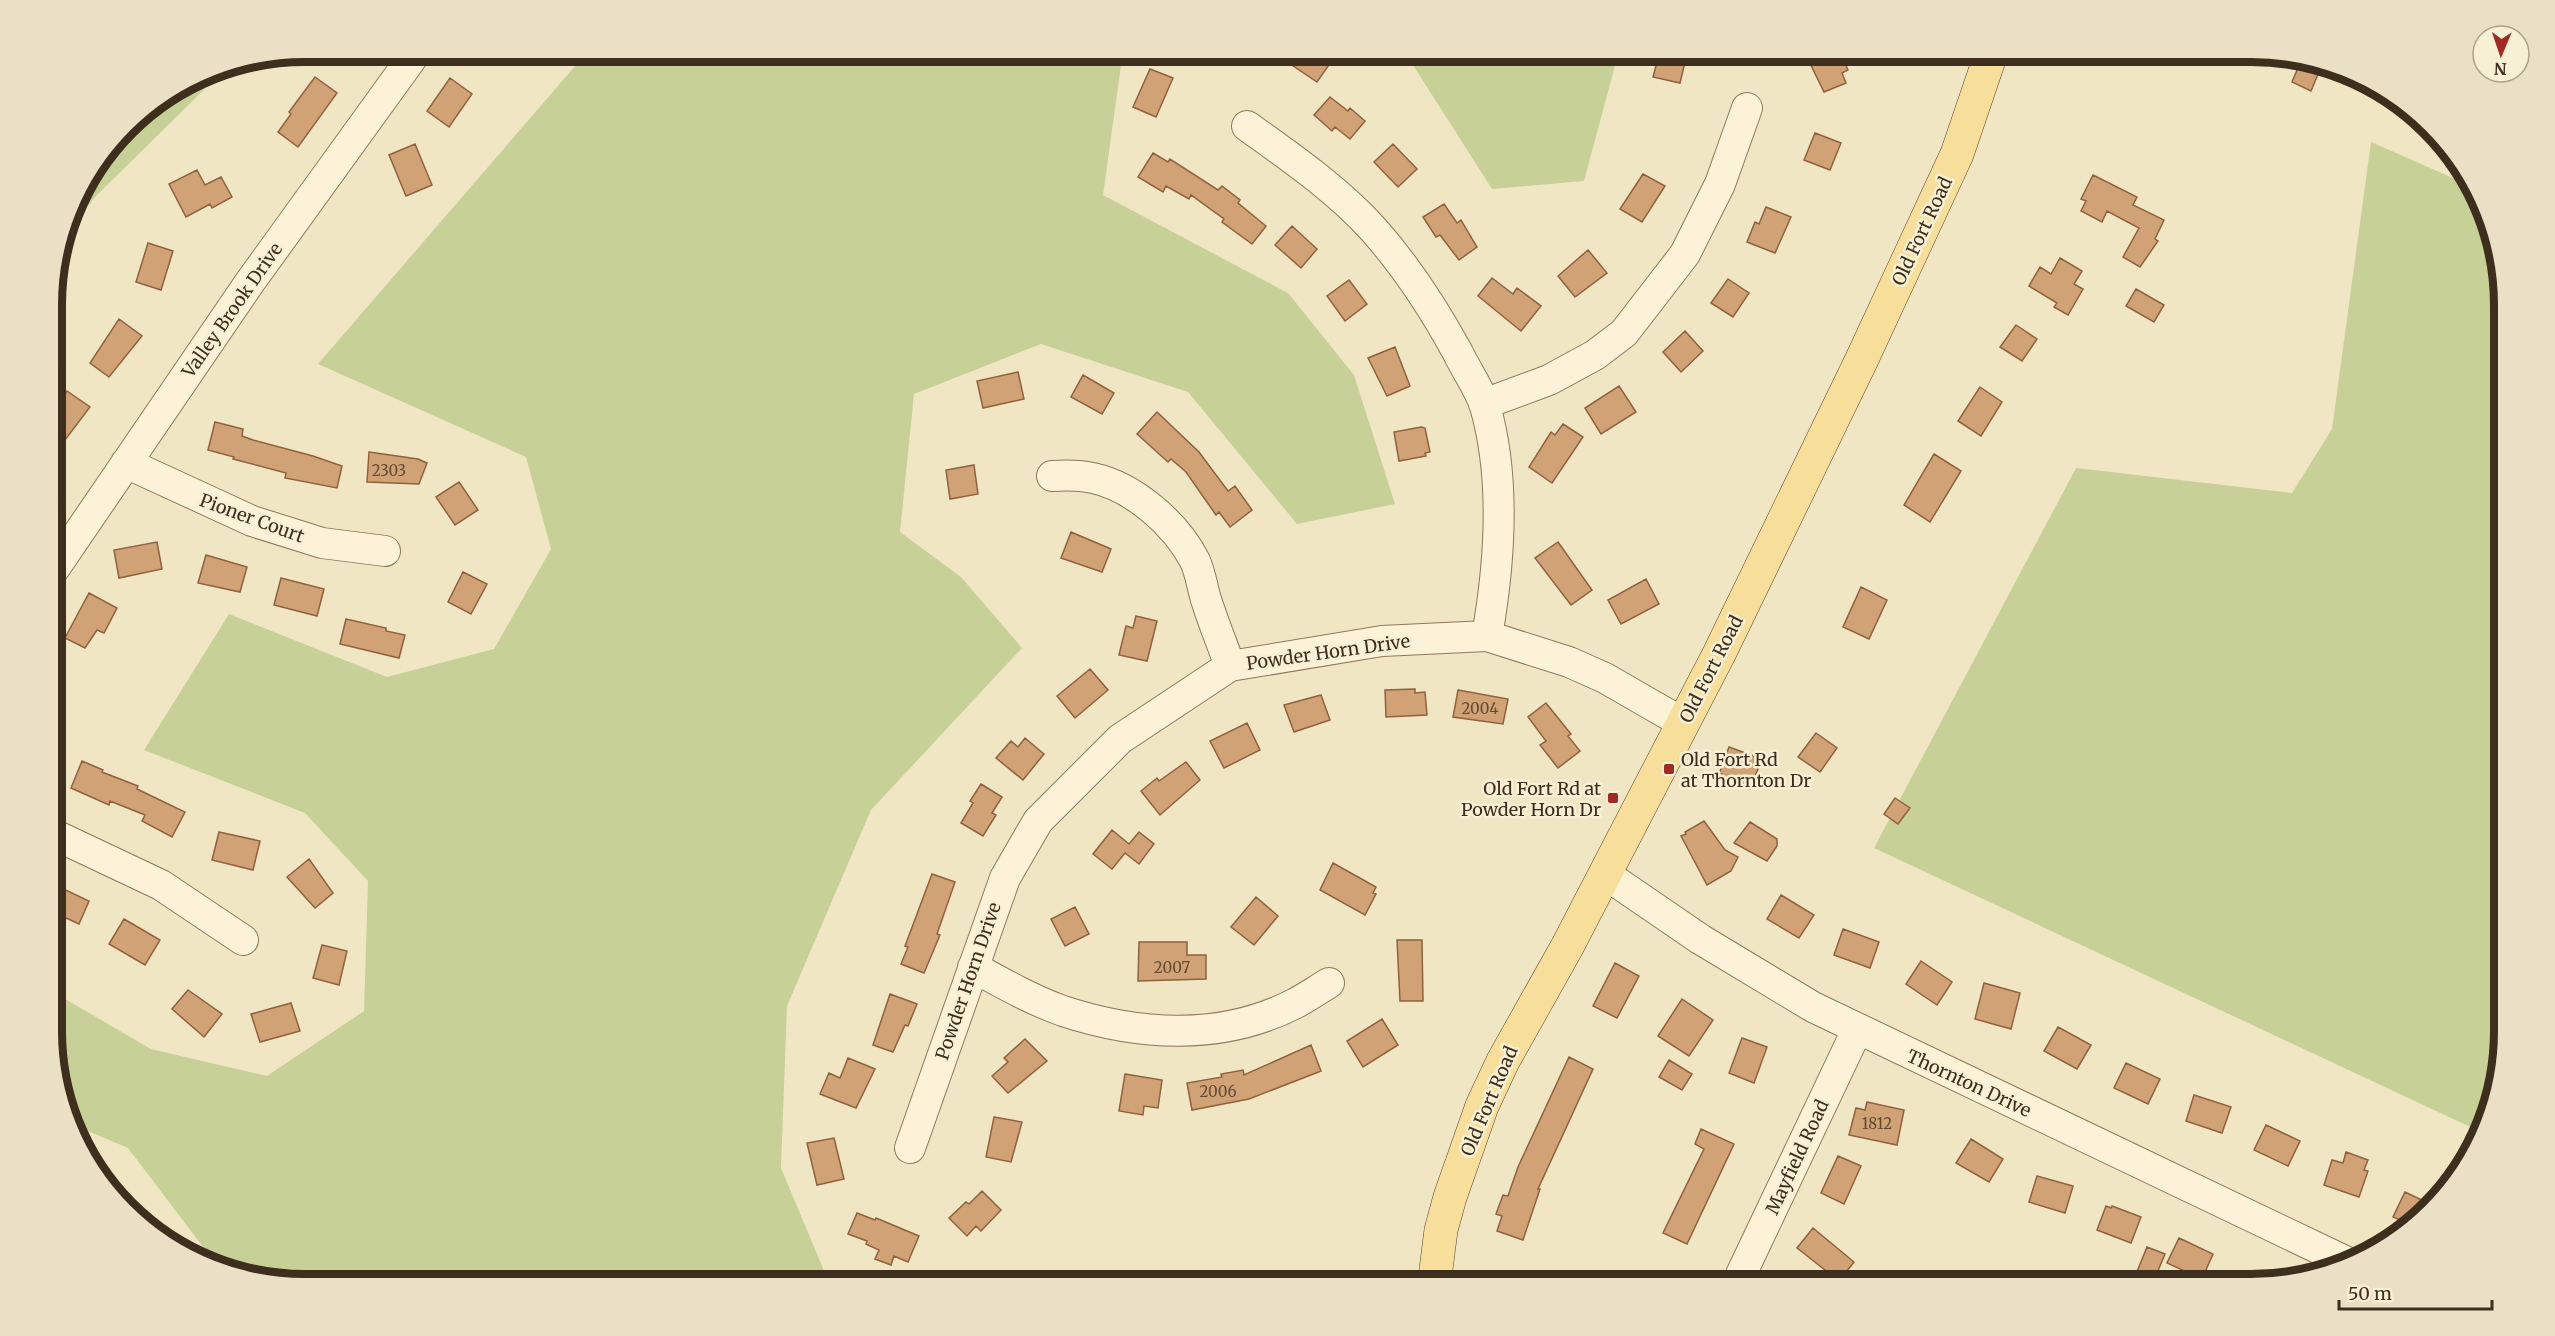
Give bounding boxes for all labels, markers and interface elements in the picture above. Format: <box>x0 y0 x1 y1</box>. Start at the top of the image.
north arrow <box>2471 24 2531 84</box>
text: N <box>2493 59 2507 79</box>
street label: Old Fort Road <box>1887 173 1957 289</box>
street label: Valley Brook Drive <box>176 238 287 383</box>
house number: 2303 <box>372 461 406 480</box>
street label: Pioner Court <box>196 488 308 548</box>
street label: Old Fort Road <box>1674 611 1748 726</box>
street label: Powder Horn Drive <box>1245 629 1411 675</box>
house number: 2004 <box>1461 699 1499 718</box>
place label: Old Fort Rd at Thornton Dr <box>1681 748 1811 792</box>
marker: Old Fort Rd at Thornton Dr <box>1662 762 1676 776</box>
place label: Old Fort Rd at Powder Horn Dr <box>1461 777 1601 821</box>
marker: Old Fort Rd at Powder Horn Dr <box>1606 791 1620 805</box>
street label: Powder Horn Drive <box>930 899 1006 1063</box>
house number: 2007 <box>1154 958 1191 977</box>
street label: Old Fort Road <box>1455 1042 1523 1159</box>
street label: Thornton Drive <box>1903 1044 2035 1122</box>
house number: 2006 <box>1199 1082 1237 1101</box>
street label: Mayfield Road <box>1760 1096 1834 1218</box>
house number: 1812 <box>1862 1114 1892 1133</box>
scale bar <box>2339 1273 2492 1311</box>
text: 50 m <box>2348 1282 2392 1305</box>

